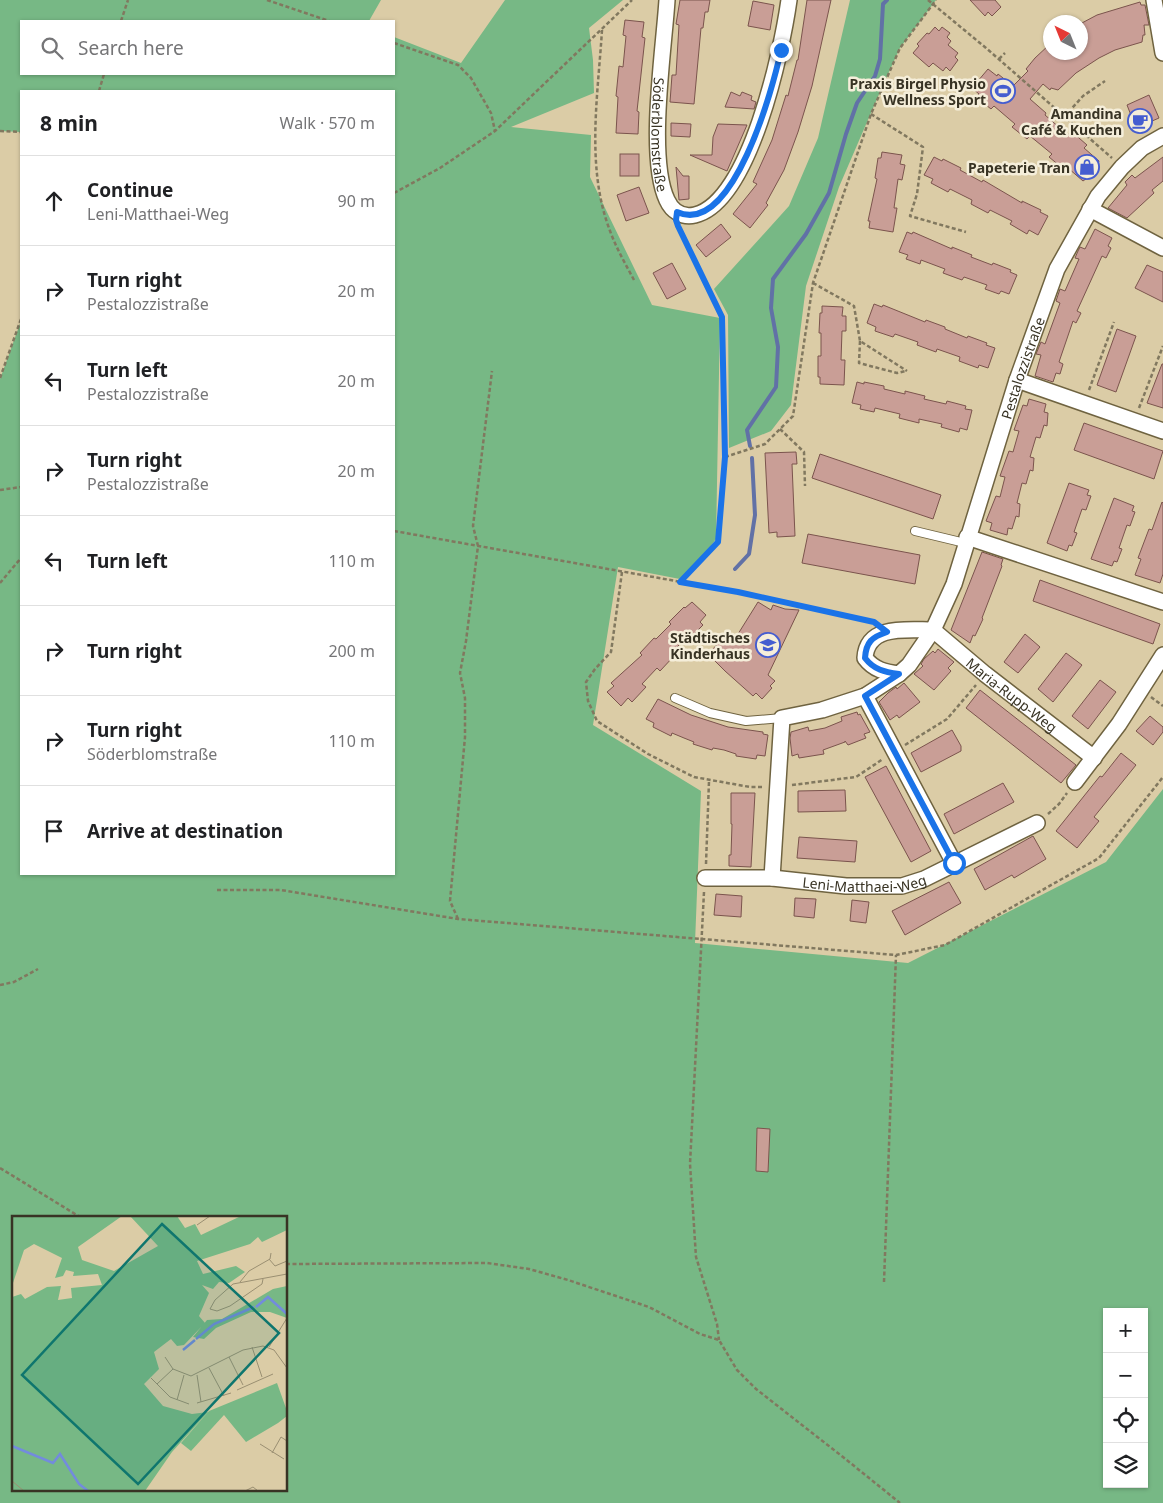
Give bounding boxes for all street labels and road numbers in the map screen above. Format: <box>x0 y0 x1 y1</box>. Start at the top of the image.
street label: Söderblomstraße <box>648 77 673 194</box>
street label: Pestalozzistraße <box>996 314 1049 421</box>
street label: Maria-Rupp-Weg <box>962 653 1062 736</box>
street label: Leni-Matthaei-Weg <box>802 869 929 896</box>

